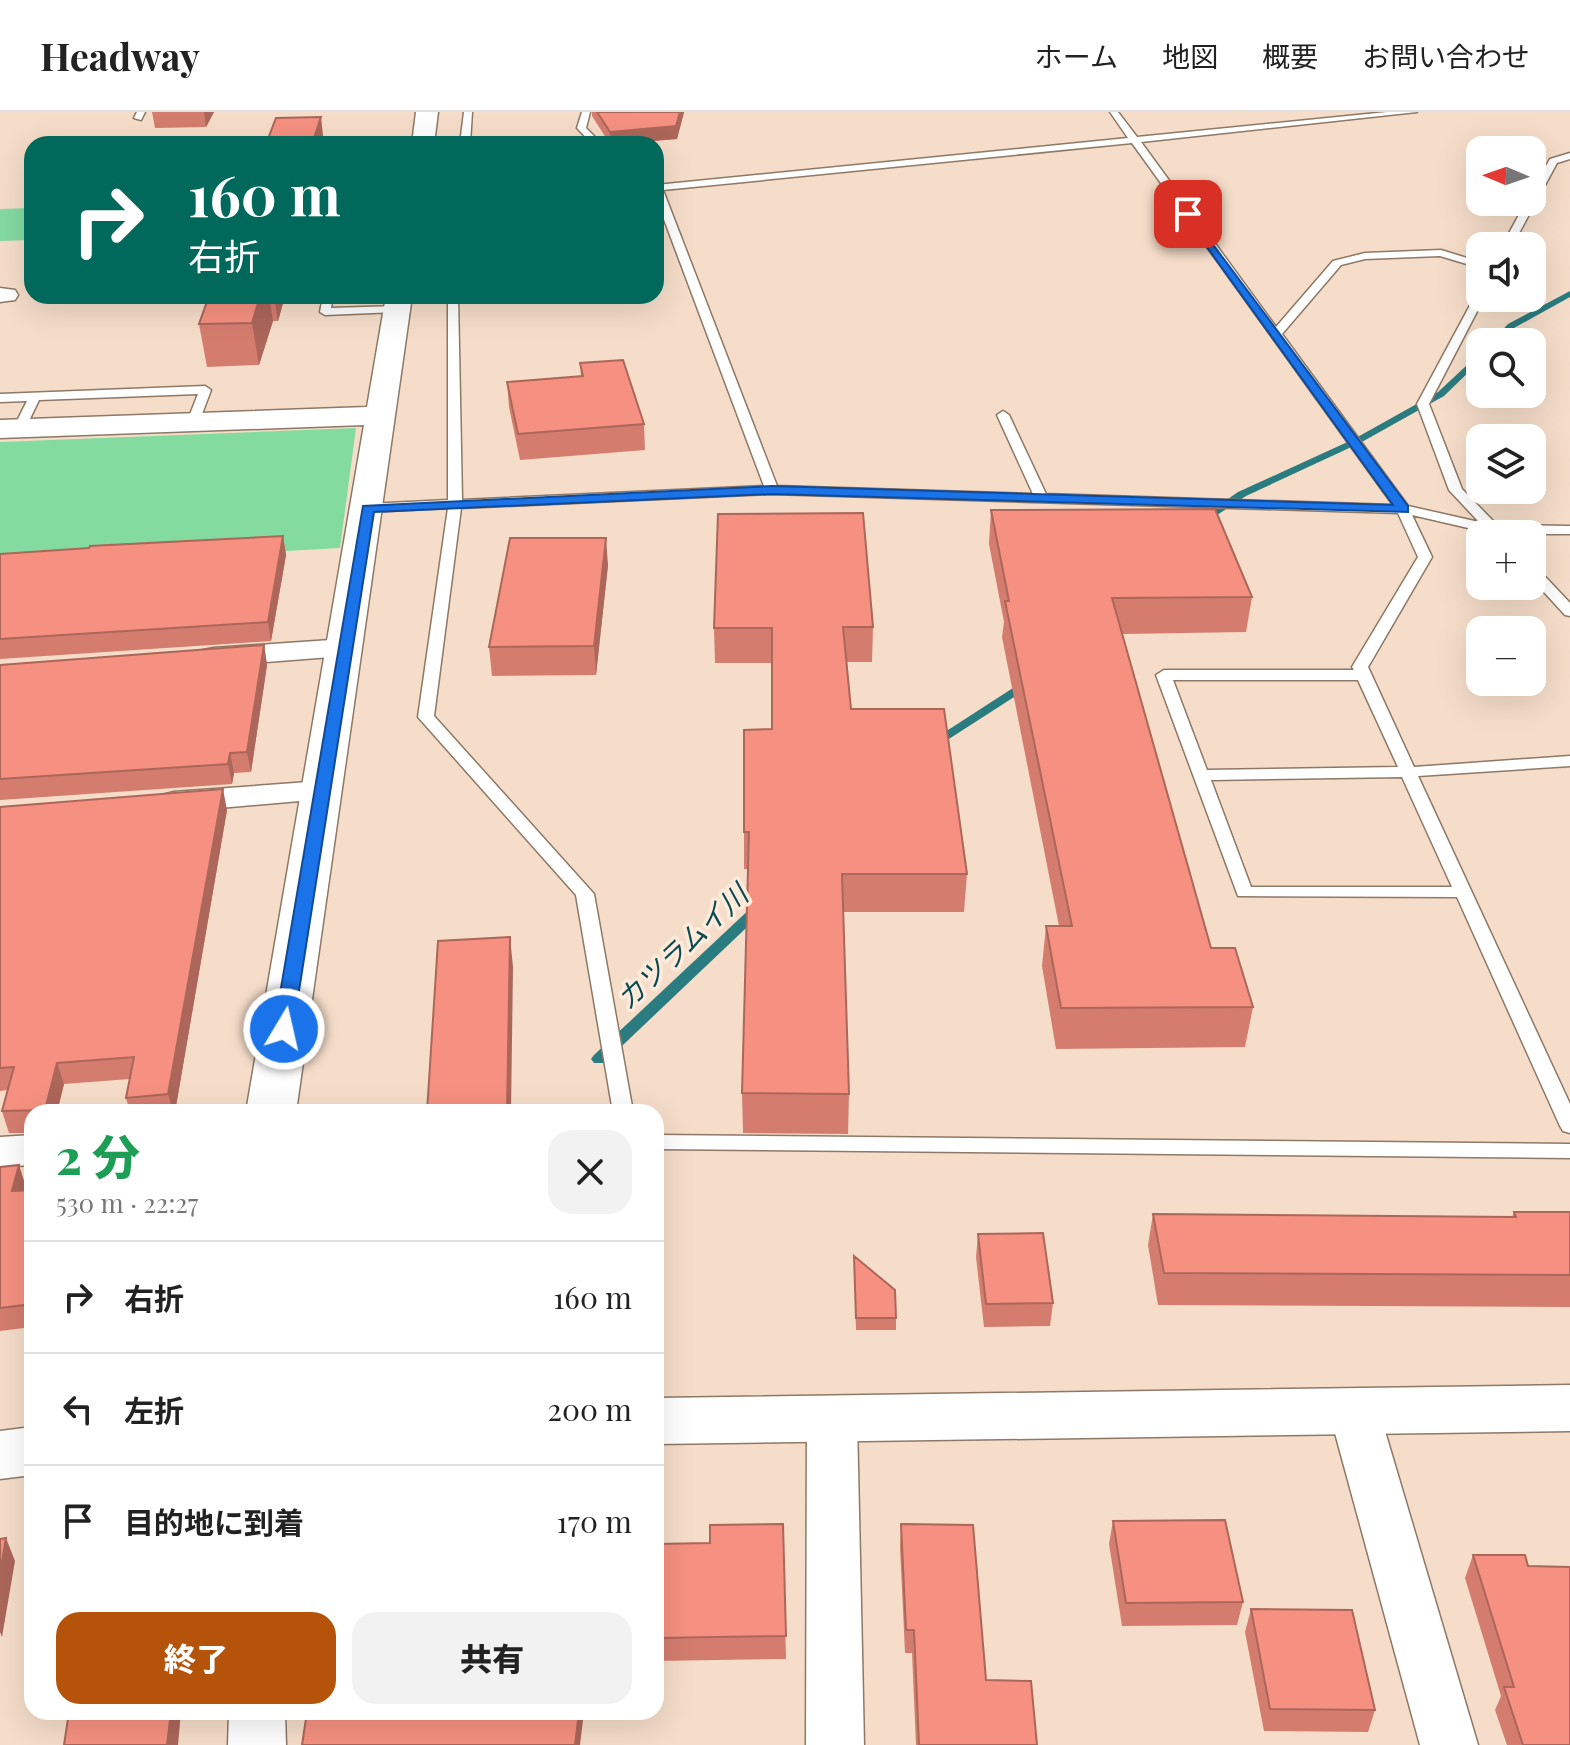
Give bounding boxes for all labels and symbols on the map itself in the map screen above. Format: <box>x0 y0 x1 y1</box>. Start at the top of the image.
north arrow <box>1466 136 1546 216</box>
pin <box>1154 180 1222 248</box>
water label: カツラムイ川 <box>607 873 757 1017</box>
position arrow <box>242 987 326 1071</box>

